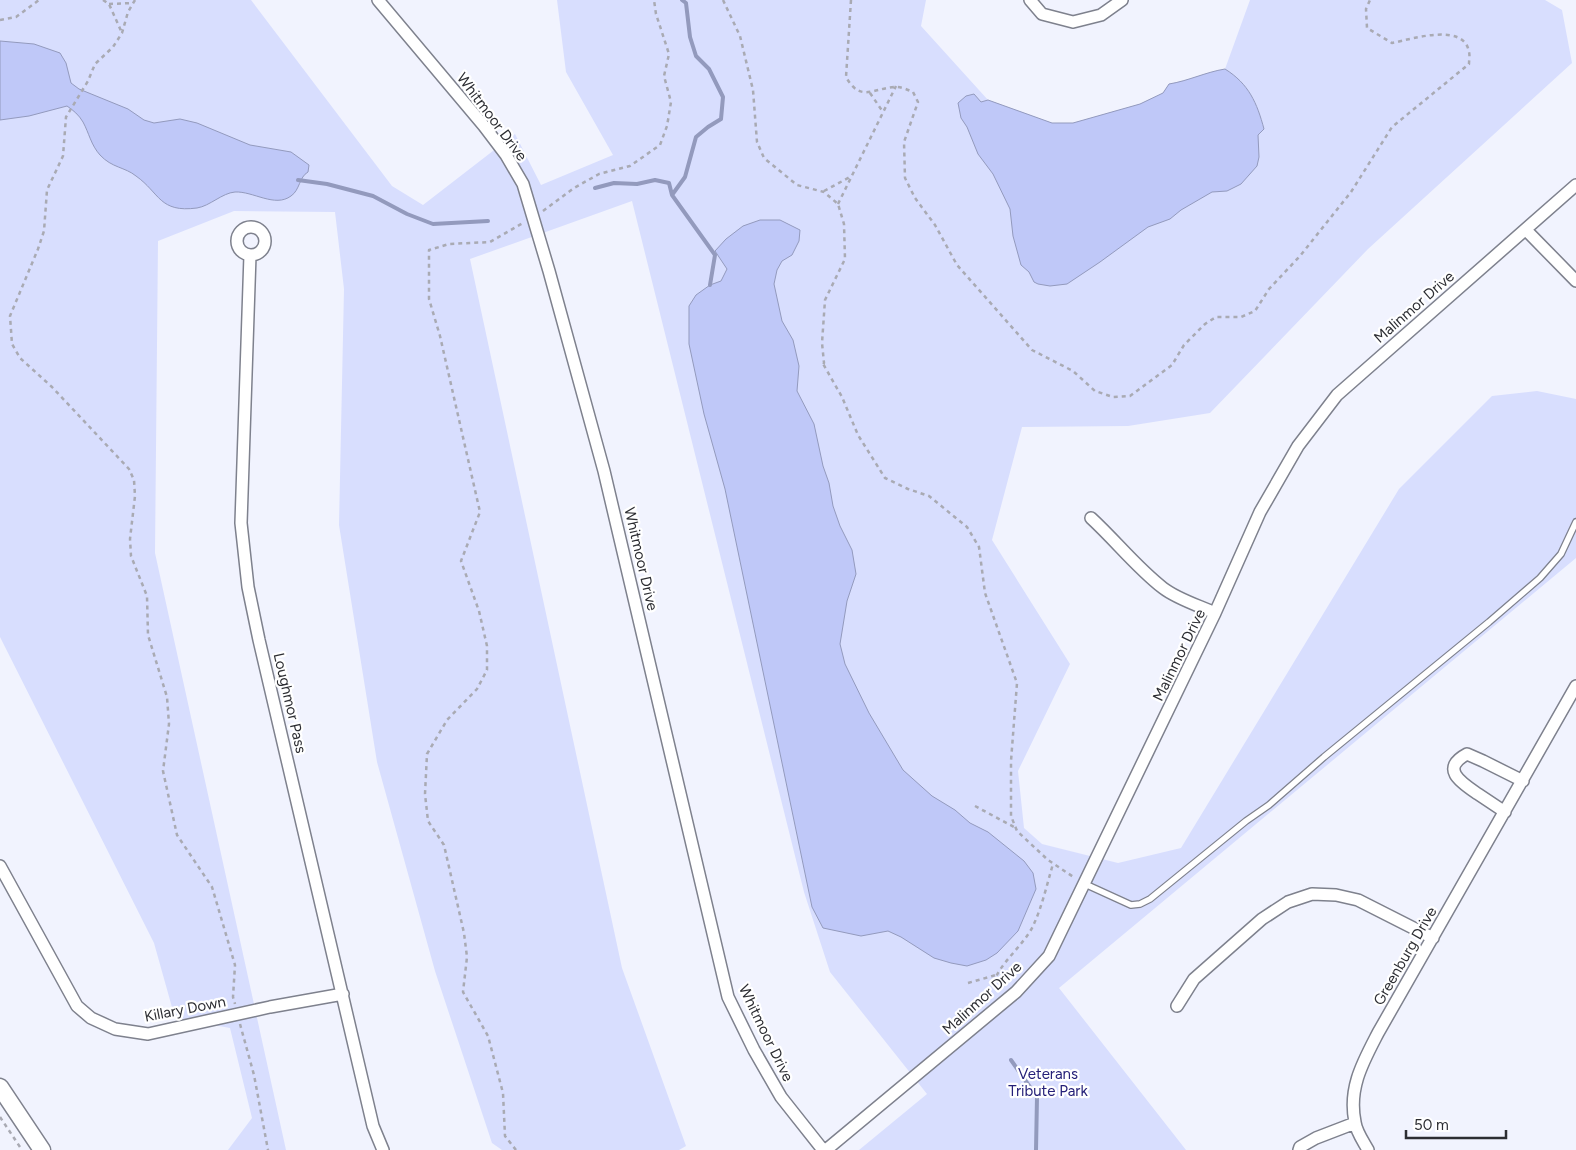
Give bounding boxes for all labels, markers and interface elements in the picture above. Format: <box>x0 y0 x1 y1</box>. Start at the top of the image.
street label: Whitmoor Drive <box>453 69 531 165</box>
street label: Malinmor Drive <box>1370 267 1458 347</box>
street label: Whitmoor Drive <box>620 506 662 612</box>
street label: Malinmor Drive <box>1149 606 1209 704</box>
street label: Loughmor Pass <box>270 651 310 755</box>
street label: Greenburg Drive <box>1370 904 1440 1008</box>
street label: Malinmor Drive <box>939 958 1025 1038</box>
street label: Whitmoor Drive <box>735 982 797 1084</box>
street label: Killary Down <box>143 992 227 1026</box>
park label: Veterans Tribute Park <box>1008 1065 1088 1100</box>
scale bar <box>1406 1108 1506 1140</box>
text: 50 m <box>1414 1116 1449 1134</box>

